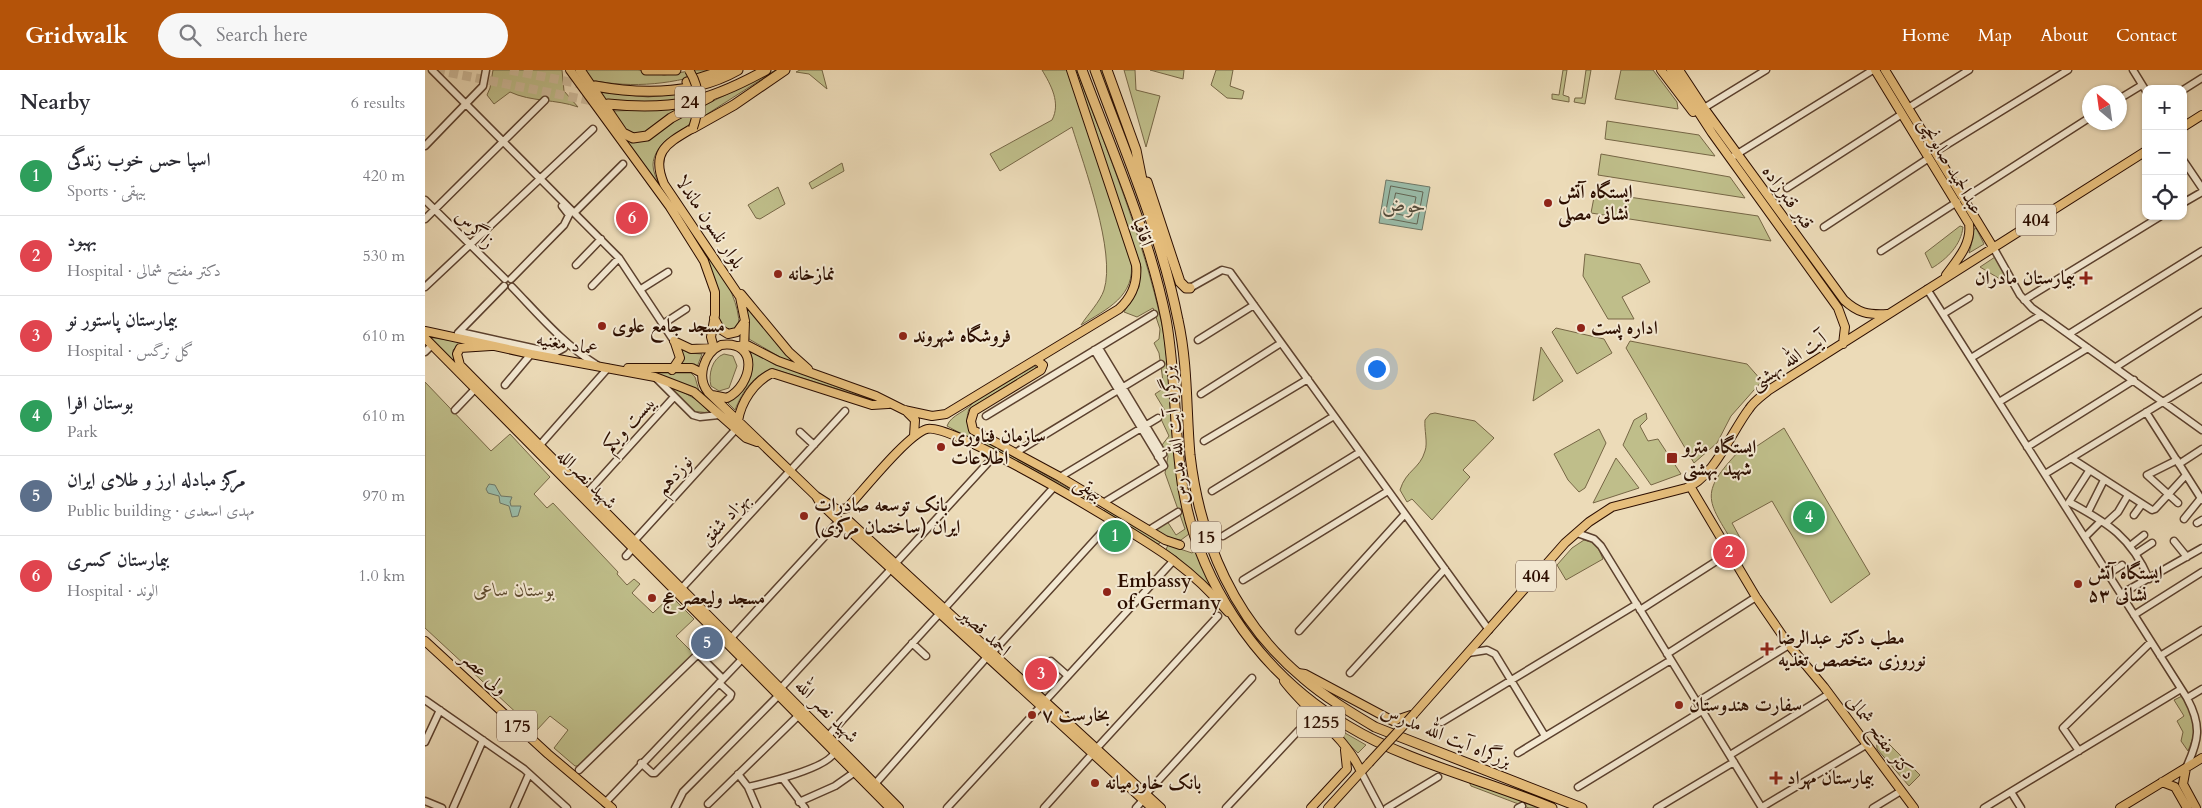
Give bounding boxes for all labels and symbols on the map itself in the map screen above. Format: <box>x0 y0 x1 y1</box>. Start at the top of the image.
north arrow <box>2082 85 2127 130</box>
road number: 24 <box>675 86 705 118</box>
street label: عبدالحمید صابونچی <box>1913 112 1989 220</box>
street label: قنبر قنبرزاده <box>1756 160 1820 234</box>
street label: بلوار نلسون ماندلا <box>669 170 751 274</box>
place label: ایستگاه آتش نشانی مصلی <box>1557 179 1633 229</box>
water label: حوض <box>1382 192 1426 219</box>
marker: ایستگاه آتش نشانی مصلی <box>1542 197 1554 209</box>
pin: 6 <box>616 199 648 237</box>
street label: زاگرس <box>449 203 501 255</box>
road number: 404 <box>2016 204 2056 236</box>
street label: اقاقیا <box>1126 214 1160 250</box>
place label: نمازخانه <box>788 261 835 287</box>
place label: بیمارستان مادران <box>1975 265 2076 291</box>
marker: نمازخانه <box>772 268 784 280</box>
marker: بیمارستان مادران <box>2079 271 2093 285</box>
place label: مسجد جامع علوی <box>612 313 725 343</box>
place label: اداره پست <box>1591 315 1658 341</box>
marker: مسجد جامع علوی <box>596 320 608 332</box>
marker: اداره پست <box>1575 322 1587 334</box>
place label: فروشگاه شهروند <box>913 323 1011 349</box>
street label: آیت الله بهشتی <box>1743 323 1833 396</box>
street label: عماد مغنیه <box>534 326 600 362</box>
marker: فروشگاه شهروند <box>897 330 909 342</box>
your location <box>1364 356 1390 382</box>
street label: بزرگراه آیت الله مدرس <box>1153 364 1195 506</box>
street label: بیست ویکم <box>596 390 665 461</box>
place label: سازمان فناوری اطلاعات <box>951 423 1046 471</box>
place label: ایستگاه مترو شهید بهشتی <box>1681 434 1756 482</box>
marker: سازمان فناوری اطلاعات <box>935 441 947 453</box>
street label: شهید نصرالله <box>551 443 623 515</box>
street label: نوزدهم <box>649 450 702 504</box>
marker: ایستگاه مترو شهید بهشتی <box>1665 451 1679 465</box>
street label: بیهقی <box>1069 469 1109 507</box>
street label: بهزاد شفق <box>694 487 756 551</box>
place label: بانک توسعه صادرات ایران (ساختمان مرکزی) <box>814 492 960 540</box>
pin: 4 <box>1793 498 1825 536</box>
marker: بانک توسعه صادرات ایران (ساختمان مرکزی) <box>798 510 810 522</box>
pin: 1 <box>1099 517 1131 555</box>
road number: 15 <box>1191 522 1221 552</box>
pin: 2 <box>1713 533 1745 571</box>
place label: ایستگاه آتش نشانی ۵۳ <box>2088 560 2163 608</box>
road number: 404 <box>1516 561 1556 592</box>
place label: Embassy of Germany <box>1117 568 1222 616</box>
park label: بوستان ساعی <box>473 577 555 603</box>
marker: ایستگاه آتش نشانی ۵۳ <box>2072 578 2084 590</box>
place label: مسجد ولیعصر عج <box>662 585 765 614</box>
marker: Embassy of Germany <box>1101 586 1113 598</box>
marker: مسجد ولیعصر عج <box>646 592 658 604</box>
street label: احمد قصیر <box>952 600 1017 662</box>
pin: 5 <box>691 624 723 662</box>
place label: مطب دکتر عبدالرضا نوروزی متخصص تغذیه <box>1778 625 1926 673</box>
marker: مطب دکتر عبدالرضا نوروزی متخصص تغذیه <box>1760 642 1774 656</box>
street label: ولی عصر <box>453 643 513 701</box>
pin: 3 <box>1025 655 1057 693</box>
street label: شهید نصر الله <box>789 672 866 749</box>
street label: دکتر مفتح شمالی <box>1837 689 1922 787</box>
place label: سفارت هندوستان <box>1689 692 1802 718</box>
street label: بزرگراه آیت الله مدرس <box>1377 696 1517 774</box>
marker: سفارت هندوستان <box>1673 699 1685 711</box>
place label: بخارست ۷ <box>1042 702 1110 728</box>
road number: 1255 <box>1297 706 1345 738</box>
marker: بخارست ۷ <box>1026 709 1038 721</box>
road number: 175 <box>497 710 537 741</box>
place label: بیمارستان مهراد <box>1787 765 1875 791</box>
place label: بانک خاورمیانه <box>1105 770 1202 796</box>
marker: بیمارستان مهراد <box>1769 771 1783 785</box>
marker: بانک خاورمیانه <box>1089 777 1101 789</box>

